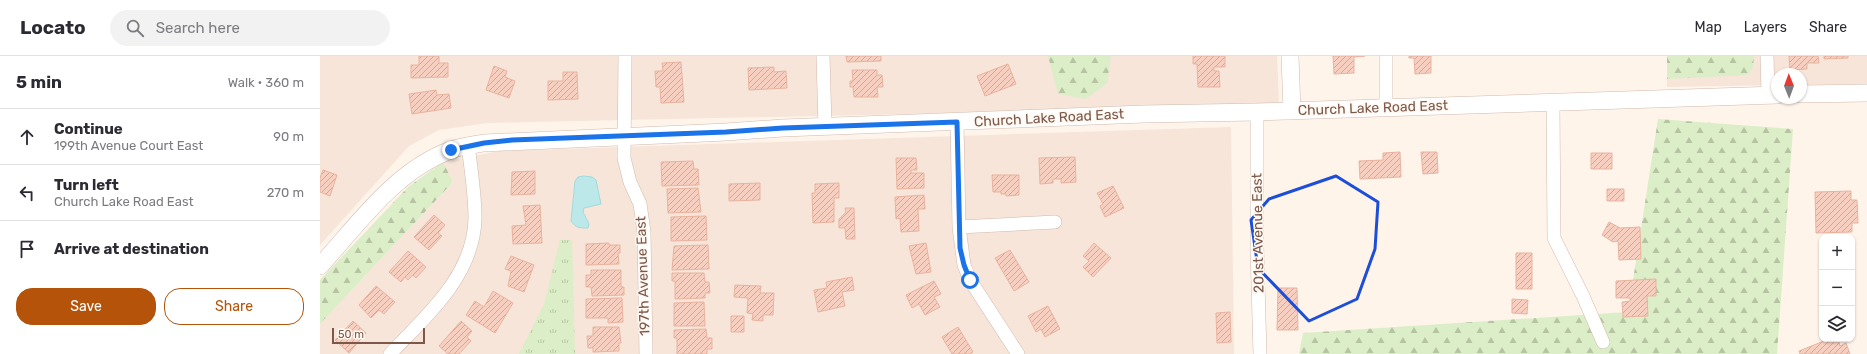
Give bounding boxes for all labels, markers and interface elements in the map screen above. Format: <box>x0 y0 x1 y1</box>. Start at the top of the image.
search box <box>110 10 390 46</box>
text: Locato <box>20 16 86 39</box>
icon: search <box>124 17 146 39</box>
text: Search here <box>156 19 240 37</box>
text: Map <box>1695 19 1722 36</box>
text: Layers <box>1744 19 1787 36</box>
text: Share <box>1809 19 1847 36</box>
north arrow <box>1771 68 1807 104</box>
text: 5 min <box>16 72 62 92</box>
text: Walk · 360 m <box>228 75 304 90</box>
street label: Church Lake Road East <box>1298 97 1449 119</box>
street label: Church Lake Road East <box>973 106 1125 130</box>
text: Continue <box>54 120 123 138</box>
icon: ahead <box>16 126 38 148</box>
text: 90 m <box>273 129 304 144</box>
text: 199th Avenue Court East <box>54 138 203 153</box>
route end <box>442 141 460 159</box>
street label: 201st Avenue East <box>1248 172 1268 293</box>
text: Turn left <box>54 176 119 194</box>
icon: left <box>16 182 38 204</box>
text: 270 m <box>267 185 304 200</box>
text: Church Lake Road East <box>54 194 194 209</box>
street label: 197th Avenue East <box>632 215 654 336</box>
map controls <box>1819 234 1855 342</box>
button: + <box>1819 234 1855 270</box>
icon: arrive <box>16 238 38 260</box>
text: Arrive at destination <box>54 240 209 258</box>
button: − <box>1819 270 1855 306</box>
route start <box>961 271 979 289</box>
button: Save <box>16 288 156 325</box>
button: Share <box>164 288 304 325</box>
button: layers <box>1819 306 1855 342</box>
scale bar <box>332 326 425 345</box>
text: 50 m <box>338 328 364 341</box>

